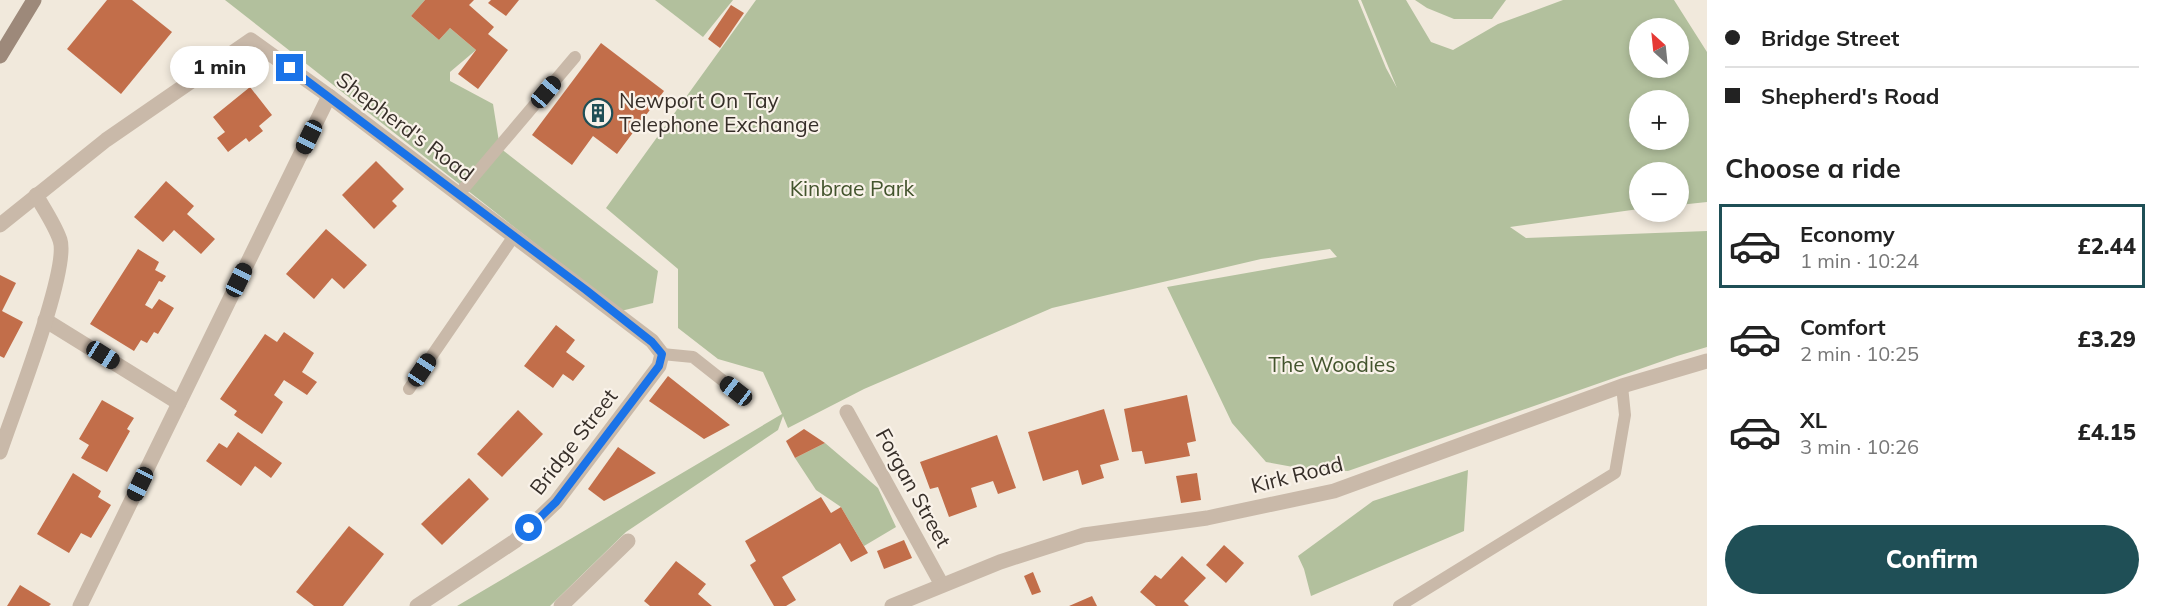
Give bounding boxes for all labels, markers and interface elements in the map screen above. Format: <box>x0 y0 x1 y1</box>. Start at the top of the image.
north arrow <box>1629 18 1689 78</box>
map controls <box>1629 18 1689 222</box>
text: Bridge Street <box>1761 24 1899 52</box>
callout: 1 min <box>170 47 269 89</box>
text: 1 min <box>193 54 246 79</box>
route end <box>276 54 303 81</box>
street label: Shepherd's Road <box>332 66 479 186</box>
car <box>528 72 564 112</box>
text: Shepherd's Road <box>1761 82 1939 110</box>
place label: Newport On Tay Telephone Exchange <box>619 87 819 137</box>
button: + <box>1629 90 1689 150</box>
building icon: Newport On Tay Telephone Exchange <box>582 97 614 129</box>
car <box>293 117 325 157</box>
text: Choose a ride <box>1725 151 1901 185</box>
button: − <box>1629 162 1689 222</box>
park label: Kinbrae Park <box>790 175 914 201</box>
icon: car <box>1728 219 1782 273</box>
text: Economy <box>1800 220 1895 248</box>
text: £2.44 <box>2077 232 2136 260</box>
text: 1 min · 10:24 <box>1800 248 1919 273</box>
car <box>223 260 255 300</box>
icon: car <box>1728 312 1782 366</box>
text: Comfort <box>1800 313 1886 341</box>
text: £3.29 <box>2077 325 2136 353</box>
car <box>83 338 123 372</box>
text: 2 min · 10:25 <box>1800 341 1919 366</box>
car <box>404 350 440 390</box>
park label: The Woodies <box>1268 351 1396 377</box>
car <box>716 373 756 409</box>
street label: Bridge Street <box>524 383 623 499</box>
icon: car <box>1728 405 1782 459</box>
text: XL <box>1800 406 1827 434</box>
text: £4.15 <box>2077 418 2136 446</box>
street label: Forgan Street <box>871 423 957 552</box>
text: 3 min · 10:26 <box>1800 434 1919 459</box>
street label: Kirk Road <box>1248 450 1345 498</box>
car <box>124 464 156 504</box>
route start <box>515 514 542 541</box>
button: Confirm <box>1725 525 2139 594</box>

